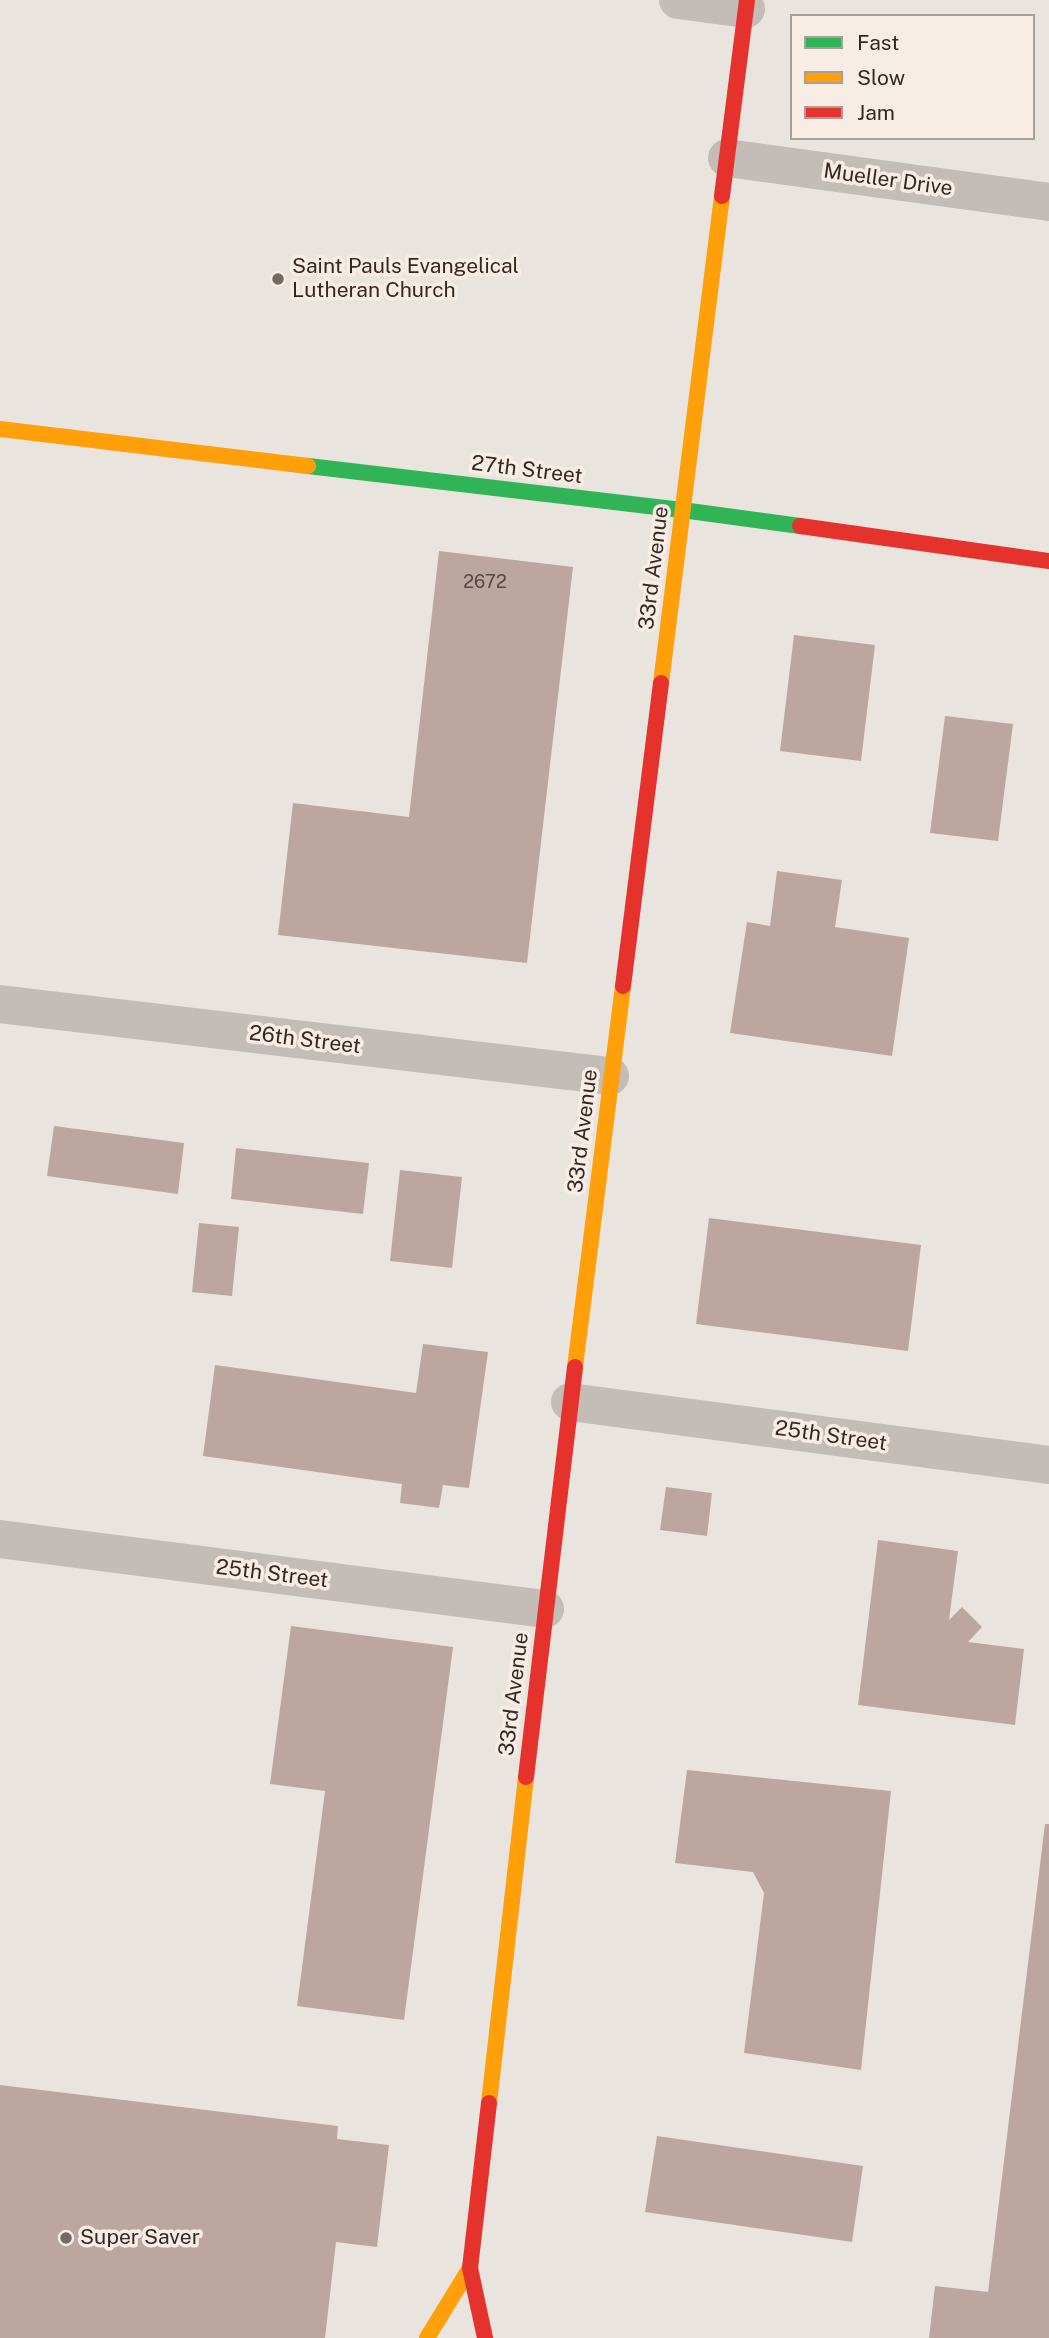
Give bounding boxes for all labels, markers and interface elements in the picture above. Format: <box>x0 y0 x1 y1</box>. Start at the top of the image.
legend <box>790 14 1035 140</box>
text: Fast <box>857 30 899 55</box>
text: Slow <box>857 65 905 90</box>
text: Jam <box>857 100 895 125</box>
street label: Mueller Drive <box>822 158 954 202</box>
place label: Saint Pauls Evangelical Lutheran Church <box>292 254 519 304</box>
marker: Saint Pauls Evangelical Lutheran Church <box>270 271 286 287</box>
street label: 27th Street <box>470 451 584 489</box>
street label: 33rd Avenue <box>634 505 674 631</box>
house number: 2672 <box>463 571 507 593</box>
street label: 26th Street <box>248 1021 362 1059</box>
street label: 33rd Avenue <box>563 1068 603 1194</box>
street label: 25th Street <box>773 1416 889 1456</box>
street label: 25th Street <box>215 1555 329 1593</box>
street label: 33rd Avenue <box>494 1631 534 1757</box>
place label: Super Saver <box>80 2225 200 2251</box>
marker: Super Saver <box>58 2230 74 2246</box>

